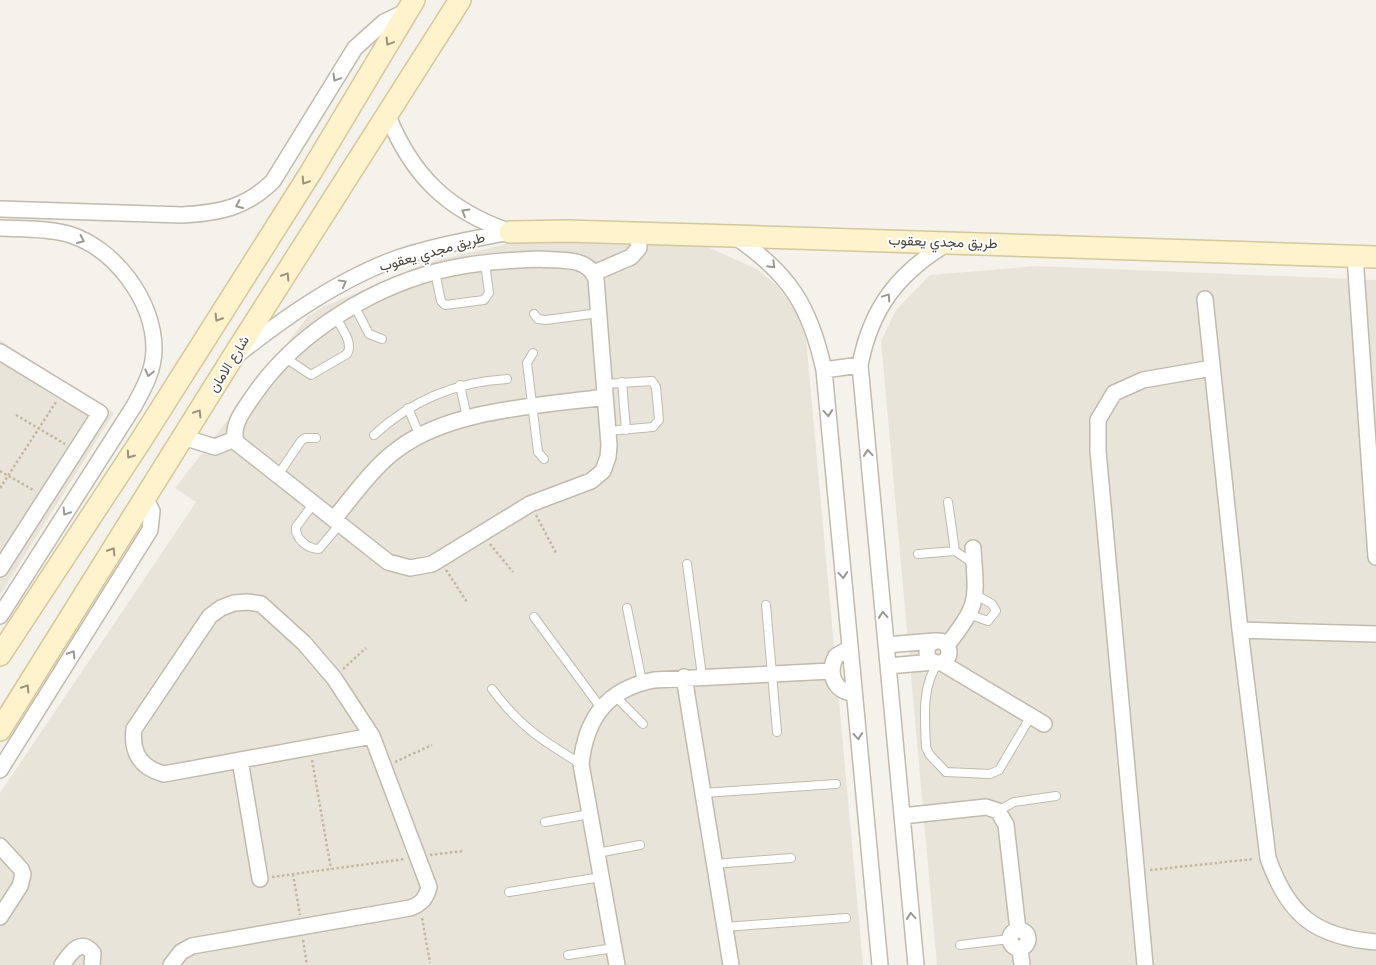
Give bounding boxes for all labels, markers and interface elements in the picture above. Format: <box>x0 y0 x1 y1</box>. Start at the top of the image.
one-way arrow <box>385 36 395 45</box>
one-way arrow <box>332 73 342 82</box>
one-way arrow <box>302 175 311 185</box>
one-way arrow <box>235 199 244 210</box>
one-way arrow <box>462 209 471 219</box>
street label: طريق مجدي يعقوب <box>377 229 488 278</box>
street label: طريق مجدي يعقوب <box>888 232 998 255</box>
one-way arrow <box>76 234 85 244</box>
one-way arrow <box>766 259 775 268</box>
one-way arrow <box>279 272 289 281</box>
one-way arrow <box>337 279 346 289</box>
one-way arrow <box>881 293 890 303</box>
one-way arrow <box>215 313 224 322</box>
street label: شارع الامان <box>205 333 255 397</box>
one-way arrow <box>144 368 155 377</box>
one-way arrow <box>192 409 201 418</box>
one-way arrow <box>822 409 833 417</box>
one-way arrow <box>127 449 136 459</box>
one-way arrow <box>863 449 874 457</box>
one-way arrow <box>63 506 72 515</box>
one-way arrow <box>106 547 115 556</box>
one-way arrow <box>837 571 848 579</box>
one-way arrow <box>878 611 889 619</box>
one-way arrow <box>65 651 75 660</box>
one-way arrow <box>20 685 29 694</box>
one-way arrow <box>853 733 864 741</box>
one-way arrow <box>906 912 917 920</box>

